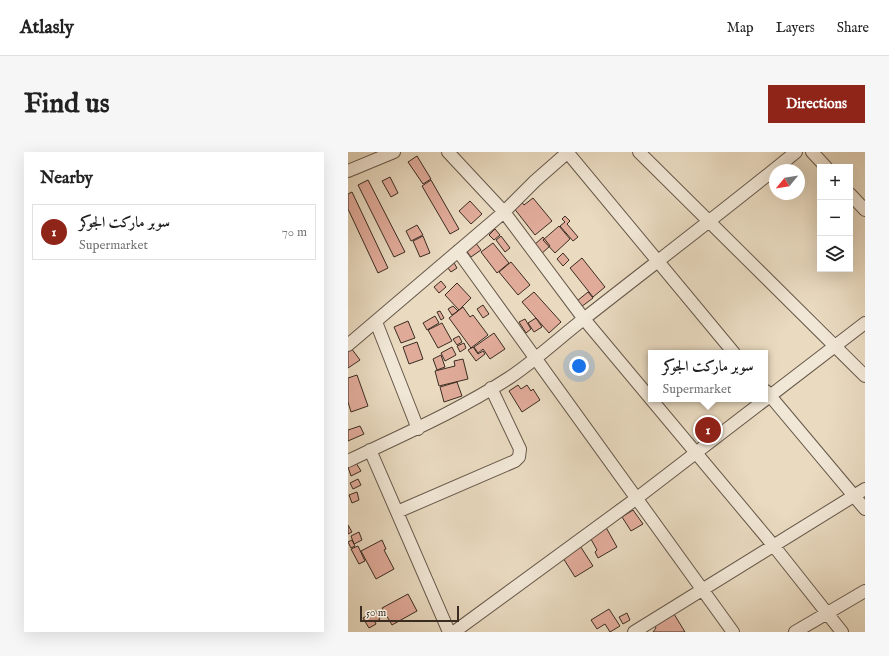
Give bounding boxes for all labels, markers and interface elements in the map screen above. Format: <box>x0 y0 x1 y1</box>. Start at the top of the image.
text: Atlasly <box>20 16 74 40</box>
text: Map <box>727 19 754 37</box>
text: Layers <box>776 19 815 37</box>
text: Share <box>837 19 869 37</box>
button: Directions <box>768 85 865 123</box>
text: Find us <box>24 87 110 122</box>
north arrow <box>769 164 805 200</box>
map controls <box>817 164 853 272</box>
button: + <box>817 164 853 200</box>
text: Nearby <box>40 168 93 189</box>
button: − <box>817 200 853 236</box>
text: سوبر ماركت الجوكر <box>79 213 170 232</box>
text: 1 <box>52 224 56 241</box>
text: 70 m <box>282 224 307 241</box>
button: layers <box>817 236 853 272</box>
text: Supermarket <box>79 237 148 254</box>
popup <box>648 350 768 402</box>
your location <box>569 356 589 376</box>
text: سوبر ماركت الجوكر <box>662 357 754 376</box>
text: Supermarket <box>662 381 731 398</box>
pin: 1 <box>695 415 721 445</box>
scale bar <box>360 604 459 623</box>
text: 50 m <box>366 606 386 620</box>

